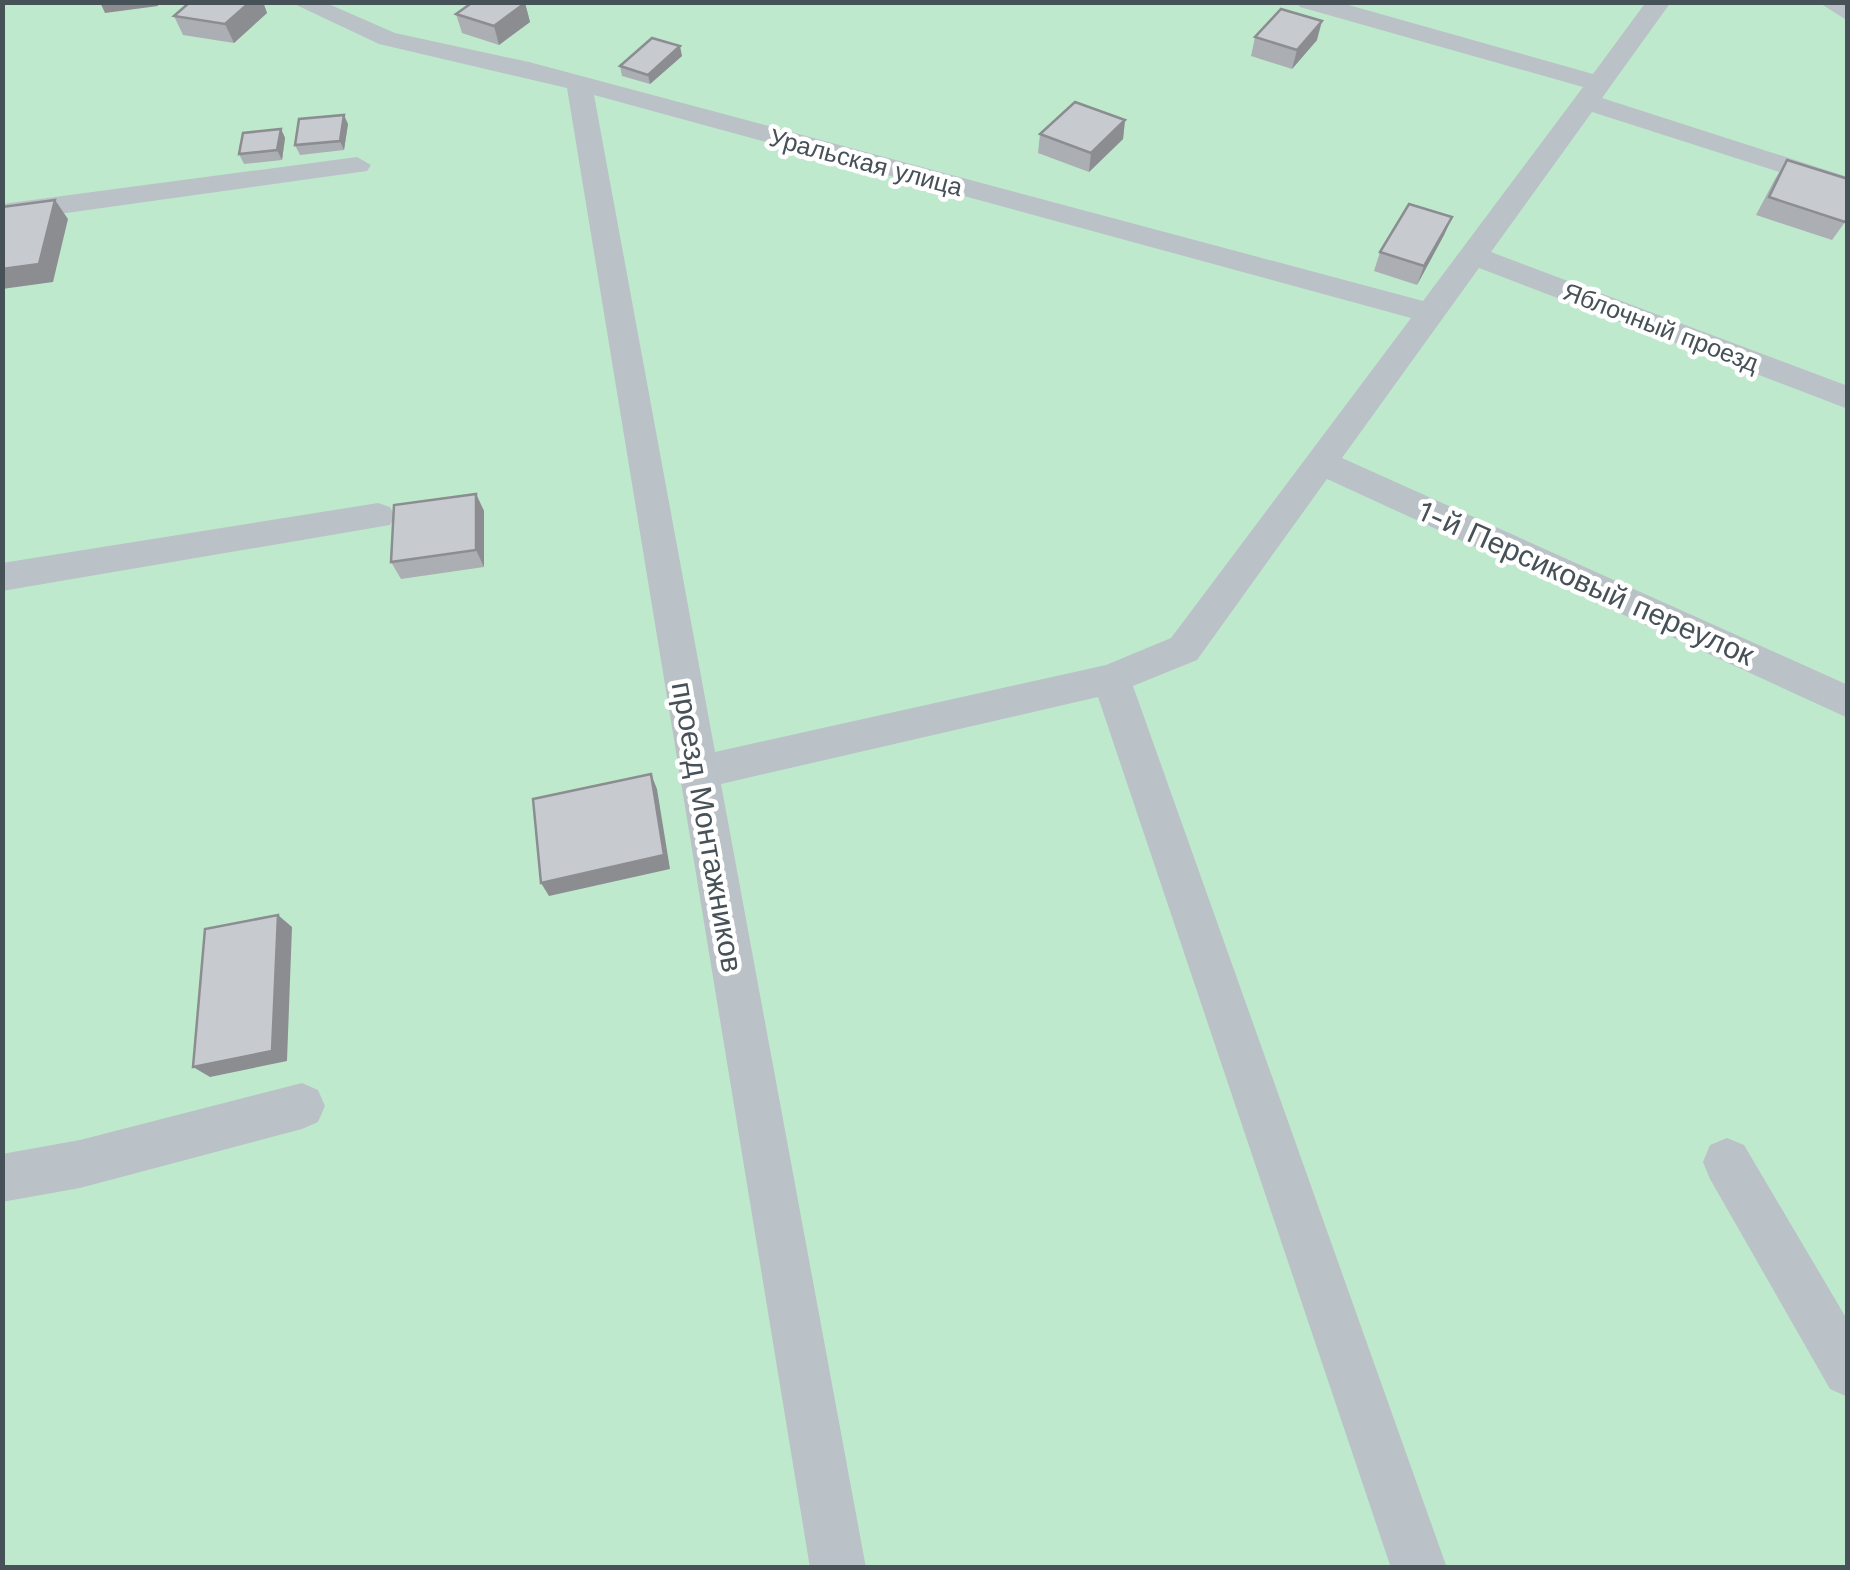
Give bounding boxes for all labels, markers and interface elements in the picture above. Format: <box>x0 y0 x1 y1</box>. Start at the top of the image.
street label: Уральская улица <box>766 123 966 202</box>
street label: Яблочный проезд <box>1559 277 1763 378</box>
street label: 1-й Персиковый переулок <box>1413 493 1760 673</box>
street label: проезд Монтажников <box>665 679 750 975</box>

